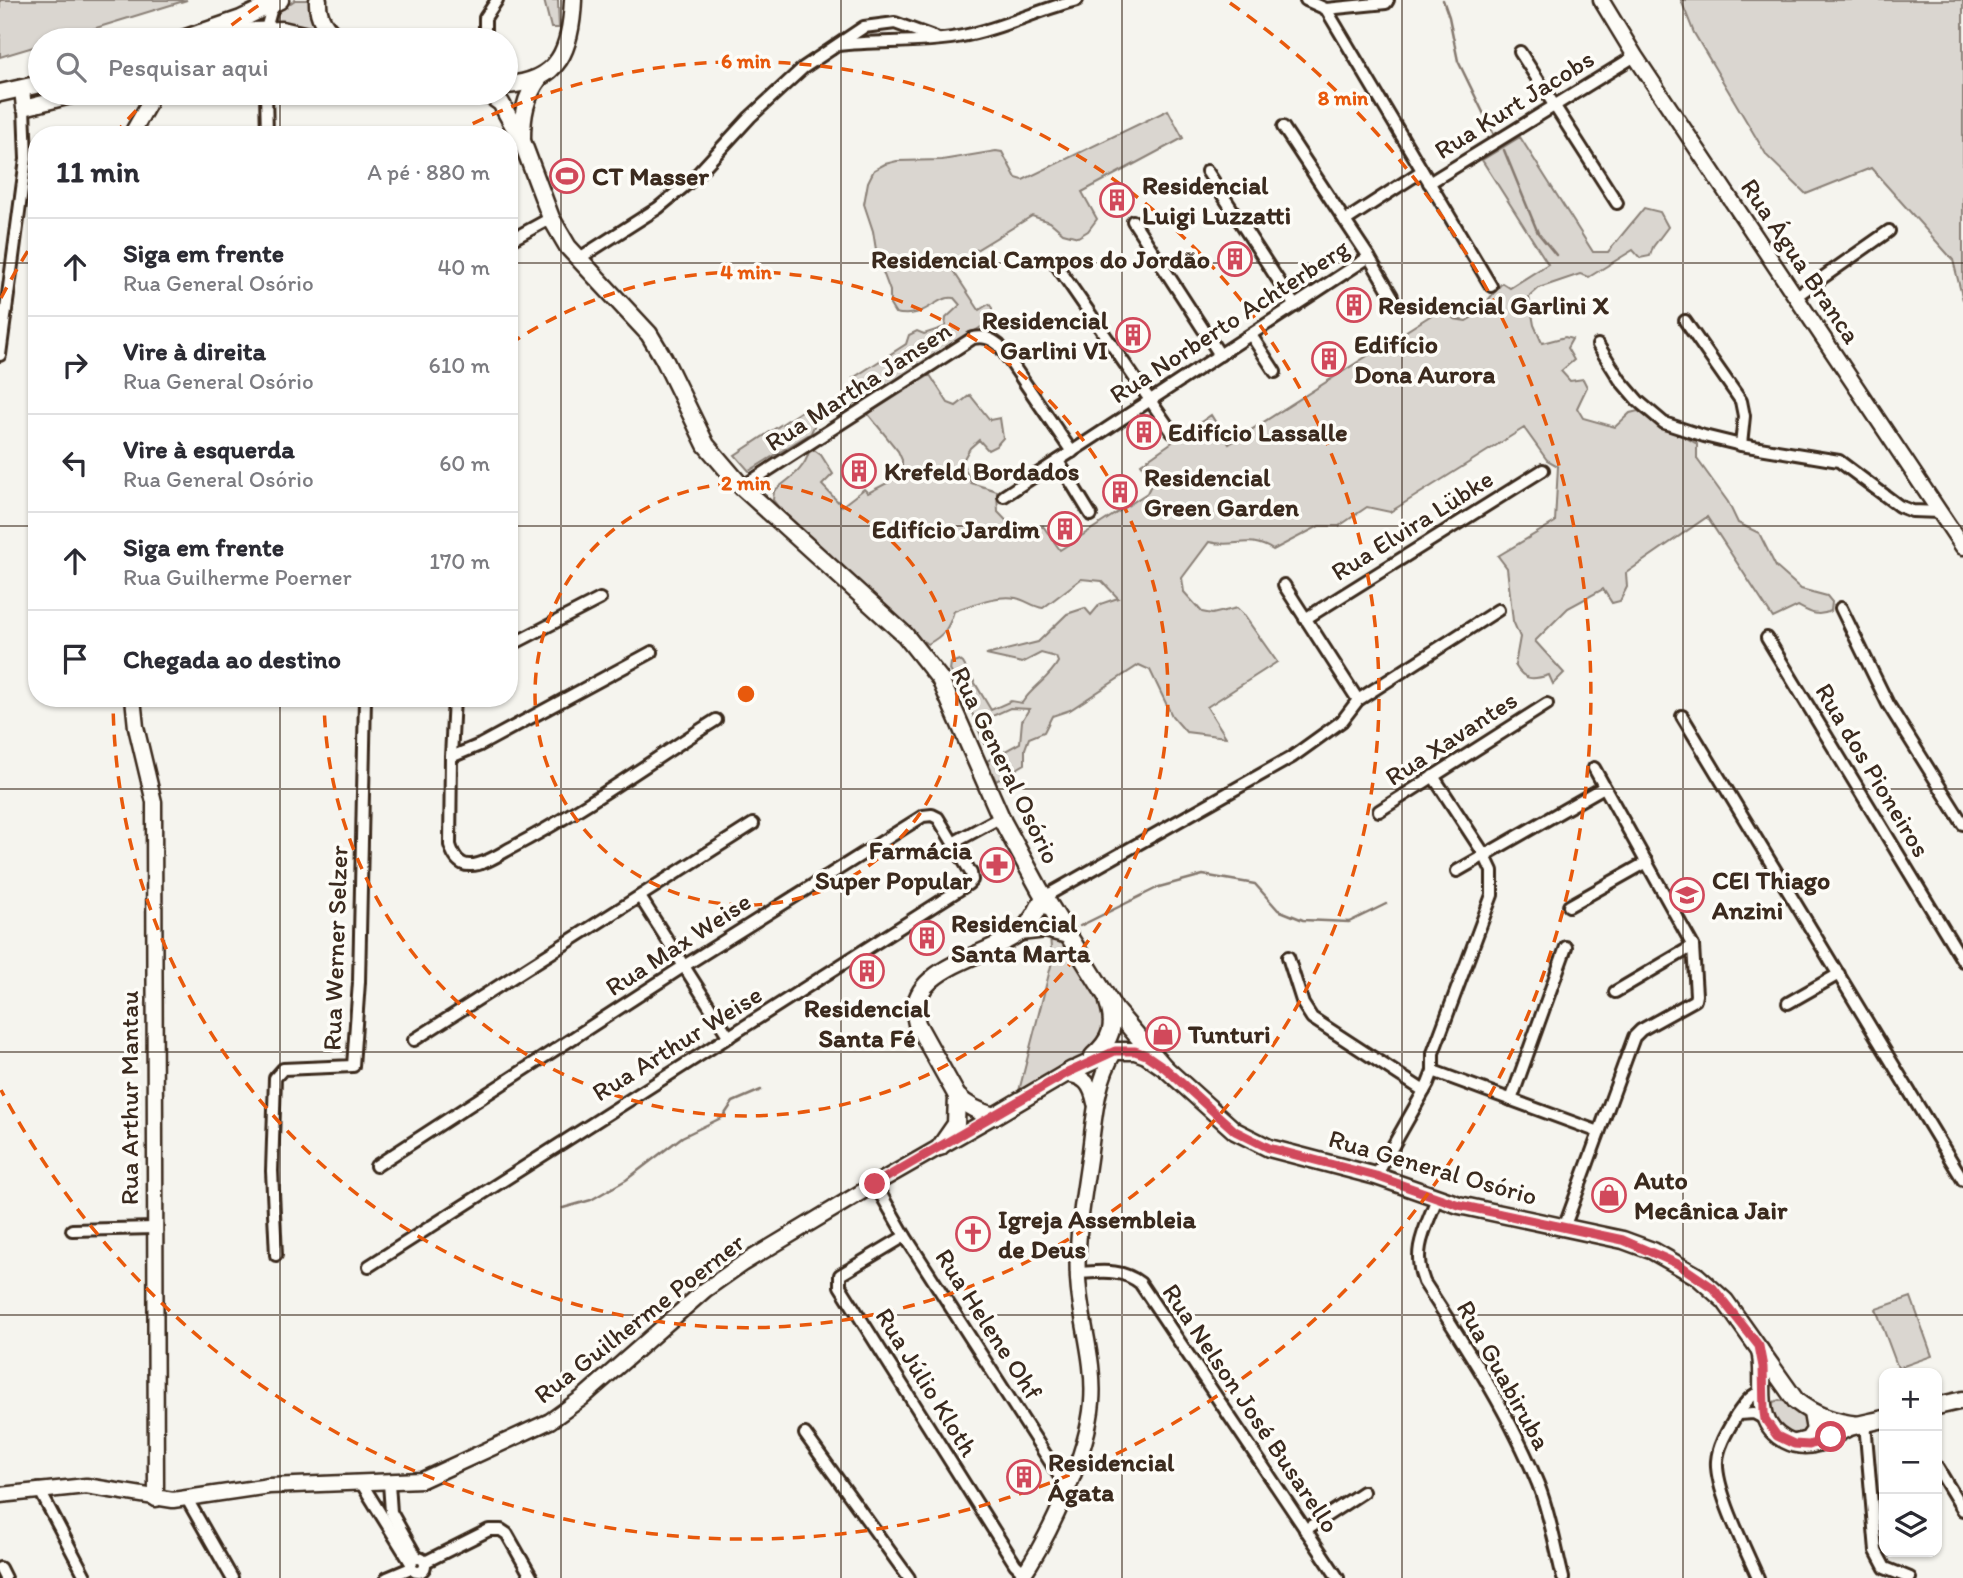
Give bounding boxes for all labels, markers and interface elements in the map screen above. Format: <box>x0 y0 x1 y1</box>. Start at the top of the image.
search box <box>28 28 518 105</box>
street label: Rua Kurt Jacobs <box>1428 42 1600 166</box>
icon: search <box>52 48 90 86</box>
text: 6 min <box>721 48 772 73</box>
text: Pesquisar aqui <box>108 51 269 83</box>
text: 8 min <box>1318 85 1369 110</box>
text: 11 min <box>56 153 140 190</box>
sports icon: CT Masser <box>548 157 586 195</box>
text: A pé · 880 m <box>367 158 490 186</box>
place label: CT Masser <box>592 160 709 192</box>
place label: Residencial Luigi Luzzatti <box>1142 169 1291 231</box>
street label: Rua Água Branca <box>1734 172 1868 350</box>
building icon: Residencial Luigi Luzzatti <box>1098 181 1136 219</box>
street label: Rua Norberto Achterberg <box>1103 231 1355 410</box>
text: Siga em frente <box>123 237 284 269</box>
building icon: Residencial Campos do Jordão <box>1216 240 1254 278</box>
place label: Residencial Campos do Jordão <box>871 243 1210 275</box>
icon: ahead <box>56 248 94 286</box>
text: 40 m <box>437 253 490 281</box>
text: 4 min <box>720 259 773 284</box>
text: Rua General Osório <box>123 269 314 297</box>
building icon: Residencial Garlini X <box>1335 286 1373 324</box>
place label: Residencial Garlini X <box>1378 289 1609 321</box>
place label: Residencial Garlini VI <box>982 304 1109 366</box>
street label: Rua Martha Jansen <box>759 314 957 458</box>
building icon: Residencial Garlini VI <box>1114 316 1152 354</box>
place label: Edifício Dona Aurora <box>1354 328 1495 390</box>
text: Vire à direita <box>123 335 266 367</box>
building icon: Edifício Dona Aurora <box>1310 340 1348 378</box>
icon: right <box>56 346 94 384</box>
text: 610 m <box>428 351 490 379</box>
text: Rua General Osório <box>123 367 314 395</box>
building icon: Edifício Lassalle <box>1125 413 1163 451</box>
place label: Edifício Lassalle <box>1168 416 1348 448</box>
text: Vire à esquerda <box>123 433 295 465</box>
icon: left <box>56 444 94 482</box>
text: 60 m <box>439 449 490 477</box>
building icon: Krefeld Bordados <box>840 452 878 490</box>
place label: Krefeld Bordados <box>884 455 1079 487</box>
place label: Residencial Green Garden <box>1144 461 1299 523</box>
street label: Rua Elvira Lübke <box>1325 462 1499 588</box>
text: Rua General Osório <box>123 465 314 493</box>
text: 2 min <box>721 470 772 495</box>
building icon: Residencial Green Garden <box>1101 473 1139 511</box>
building icon: Edifício Jardim <box>1046 510 1084 548</box>
place label: Edifício Jardim <box>872 513 1040 545</box>
text: Siga em frente <box>123 531 284 563</box>
icon: ahead <box>56 542 94 580</box>
text: 170 m <box>429 547 490 575</box>
text: Rua Guilherme Poerner <box>123 563 352 591</box>
icon: arrive <box>56 640 94 678</box>
text: Chegada ao destino <box>123 643 341 675</box>
street label: Rua General Osório <box>944 661 1068 869</box>
street label: Rua dos Pioneiros <box>1808 677 1938 863</box>
centre of rings <box>734 682 758 706</box>
street label: Rua Xavantes <box>1379 683 1523 793</box>
place label: Farmácia Super Popular <box>815 834 973 896</box>
street label: Rua Werner Selzer <box>315 844 355 1051</box>
pharmacy icon: Farmácia Super Popular <box>978 846 1016 884</box>
place label: CEI Thiago Anzini <box>1711 864 1830 926</box>
school or university icon: CEI Thiago Anzini <box>1668 876 1706 914</box>
street label: Rua Max Weise <box>599 885 757 1003</box>
place label: Residencial Santa Marta <box>951 907 1091 969</box>
building icon: Residencial Santa Marta <box>908 919 946 957</box>
building icon: Residencial Santa Fé <box>848 952 886 990</box>
street label: Rua Arthur Weise <box>586 978 768 1108</box>
street label: Rua Arthur Mantau <box>113 991 145 1205</box>
place label: Residencial Santa Fé <box>804 992 931 1054</box>
shop icon: Tunturi <box>1144 1015 1182 1053</box>
place label: Tunturi <box>1187 1018 1271 1050</box>
street label: Rua General Osório <box>1325 1122 1541 1212</box>
place label: Auto Mecânica Jair <box>1633 1164 1788 1226</box>
route end <box>859 1168 890 1199</box>
shop icon: Auto Mecânica Jair <box>1590 1176 1628 1214</box>
place label: Igreja Assembleia de Deus <box>998 1203 1196 1265</box>
church icon: Igreja Assembleia de Deus <box>954 1215 992 1253</box>
street label: Rua Guilherme Poerner <box>527 1225 751 1410</box>
street label: Rua Helene Ohf <box>928 1242 1050 1406</box>
street label: Rua Nelson José Busarello <box>1156 1277 1346 1539</box>
street label: Rua Guabiruba <box>1450 1295 1559 1456</box>
street label: Rua Júlio Kloth <box>869 1302 985 1462</box>
map controls <box>1879 1368 1942 1557</box>
button: + <box>1879 1368 1942 1431</box>
route start <box>1815 1421 1846 1452</box>
button: − <box>1879 1431 1942 1494</box>
place label: Residencial Ágata <box>1047 1446 1175 1508</box>
building icon: Residencial Ágata <box>1005 1458 1043 1496</box>
button: layers <box>1879 1494 1942 1557</box>

